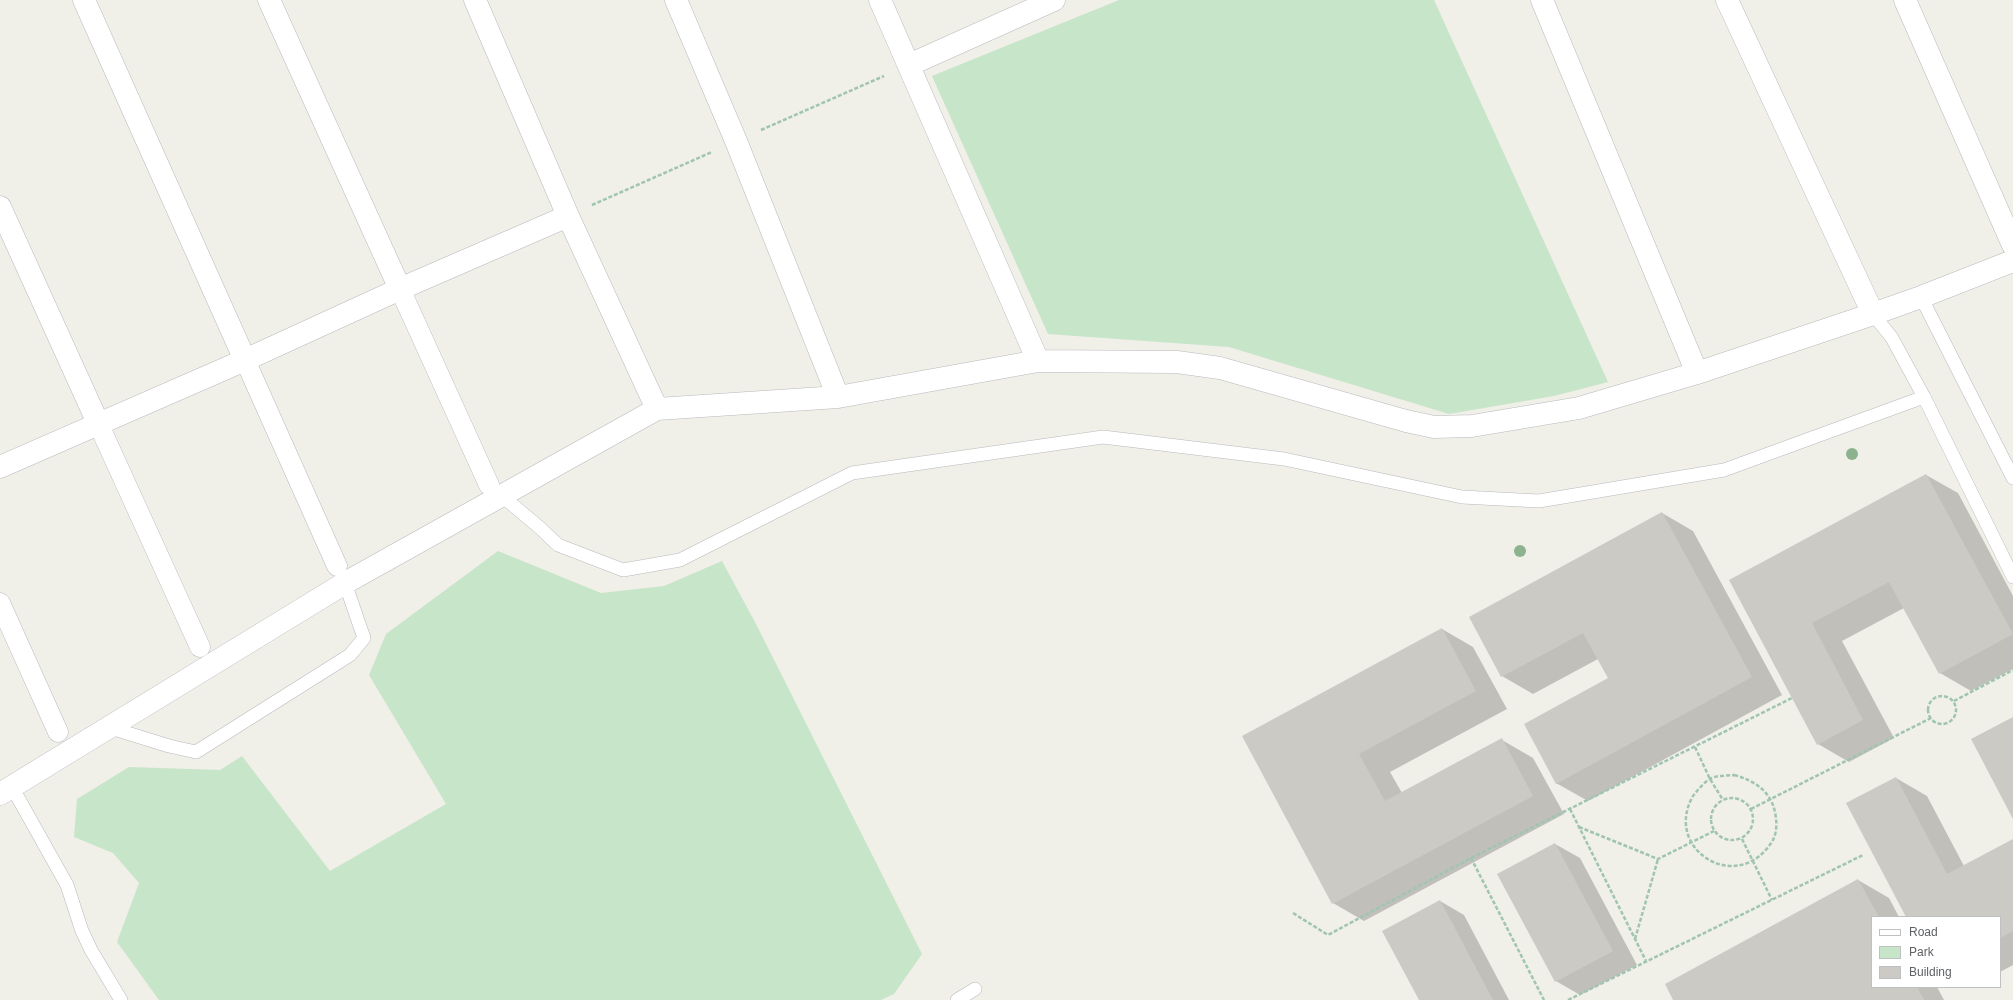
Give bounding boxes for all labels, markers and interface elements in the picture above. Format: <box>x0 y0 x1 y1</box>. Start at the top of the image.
legend <box>1871 916 2001 988</box>
text: Road <box>1909 925 1938 939</box>
text: Park <box>1909 945 1934 959</box>
text: Building <box>1909 965 1952 979</box>

